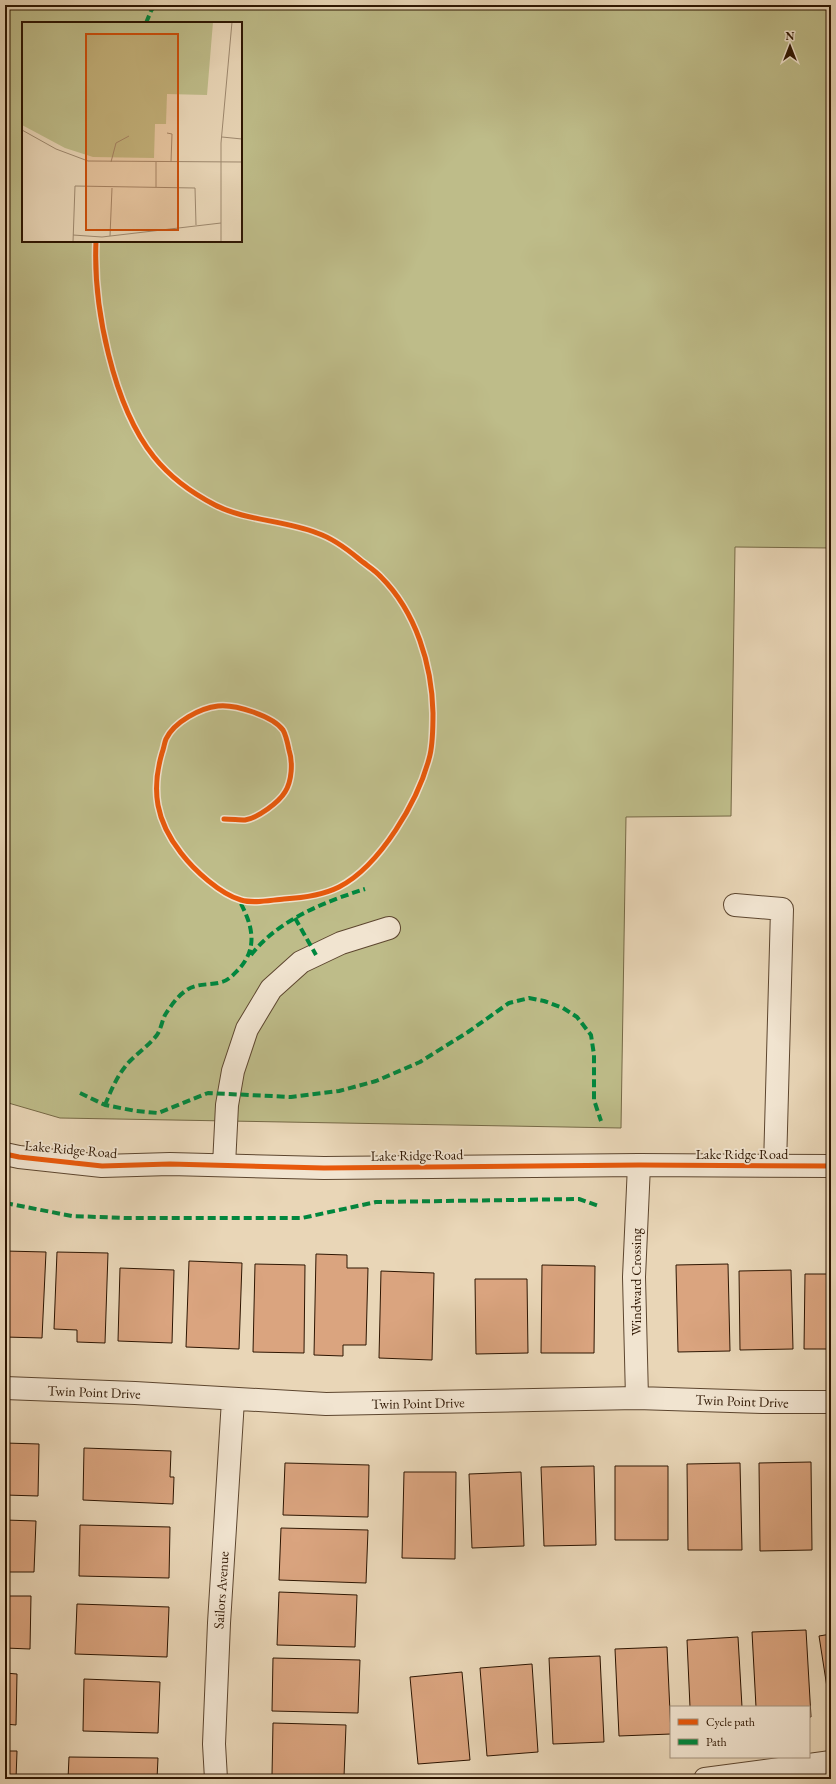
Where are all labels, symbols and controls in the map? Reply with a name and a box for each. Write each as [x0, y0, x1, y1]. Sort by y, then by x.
inset map [22, 22, 242, 242]
north arrow [770, 26, 810, 66]
text: N [786, 29, 795, 43]
street label: Lake Ridge Road [24, 1136, 119, 1162]
street label: Lake Ridge Road [370, 1145, 464, 1165]
street label: Lake Ridge Road [696, 1145, 789, 1163]
street label: Windward Crossing [627, 1227, 645, 1336]
street label: Twin Point Drive [47, 1381, 141, 1403]
street label: Twin Point Drive [695, 1390, 789, 1412]
street label: Twin Point Drive [371, 1393, 465, 1413]
street label: Sailors Avenue [209, 1550, 233, 1630]
legend [670, 1706, 810, 1758]
text: Cycle path [706, 1714, 755, 1730]
text: Path [706, 1734, 727, 1750]

